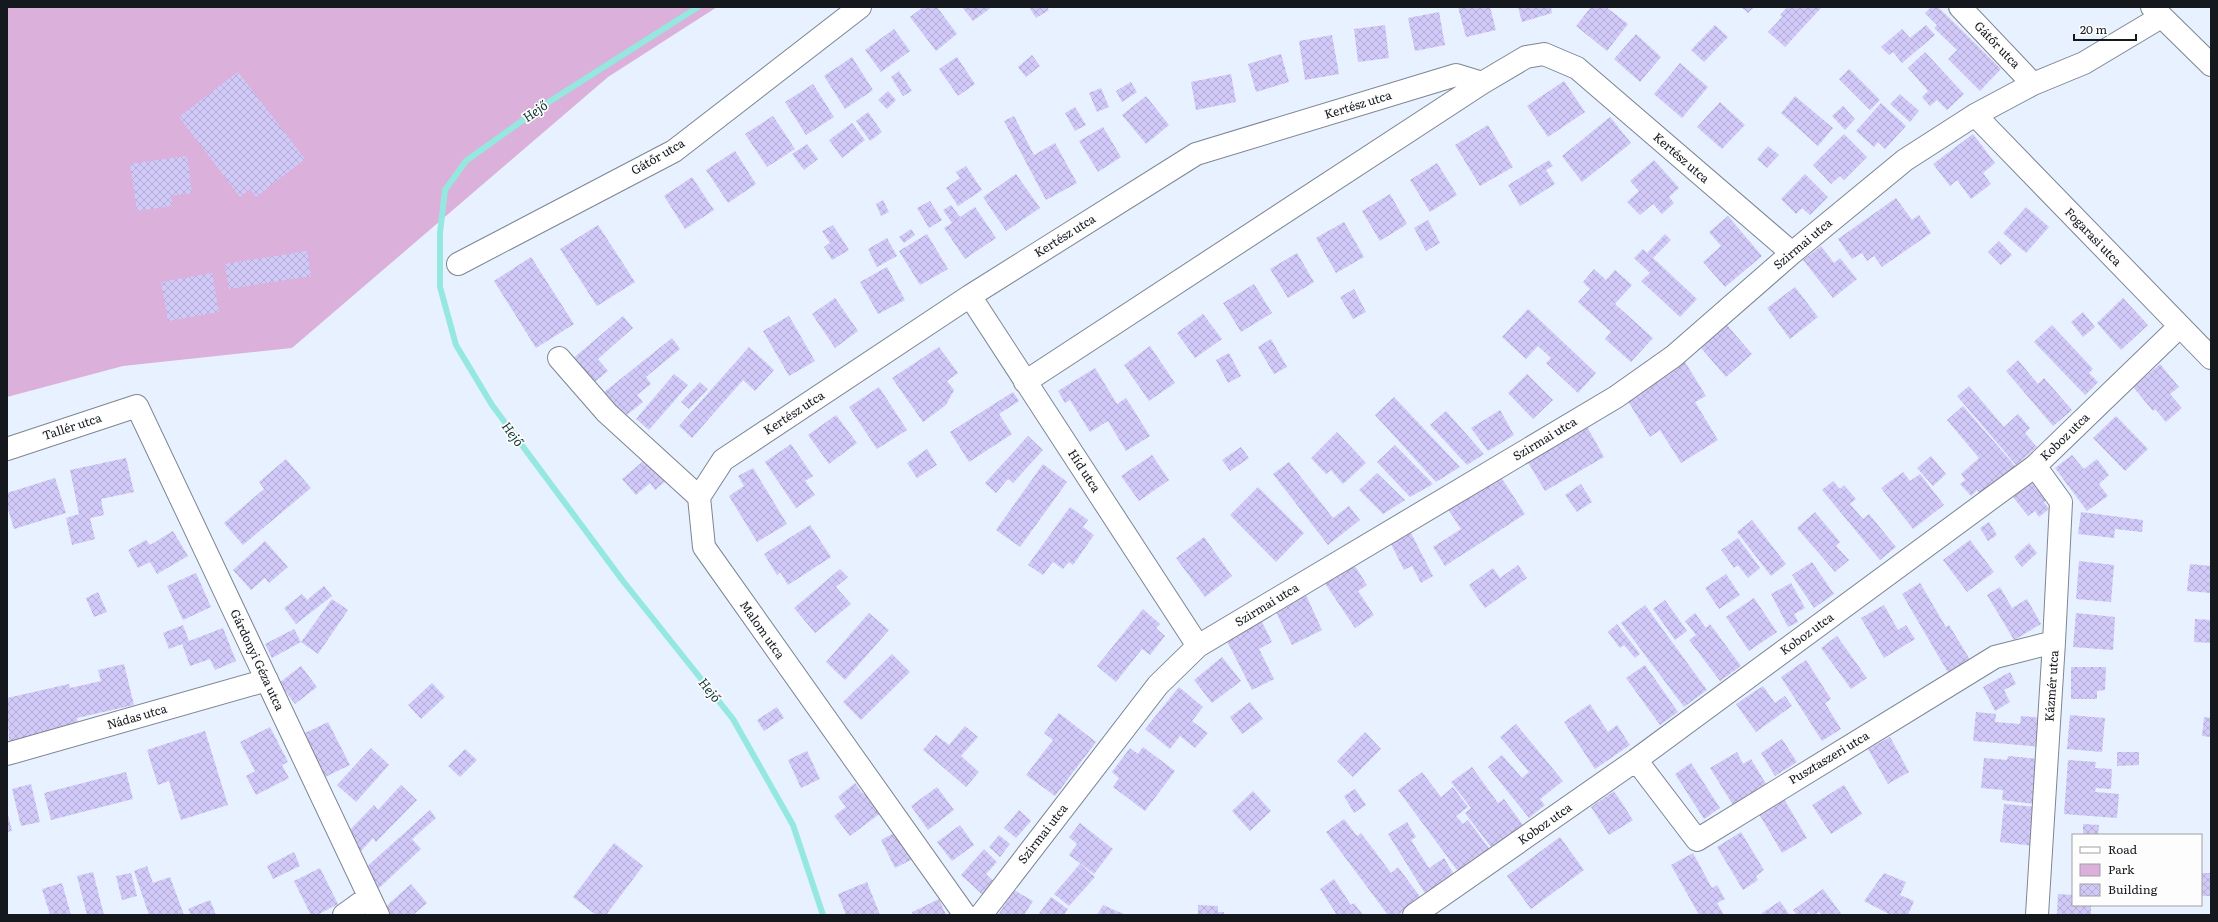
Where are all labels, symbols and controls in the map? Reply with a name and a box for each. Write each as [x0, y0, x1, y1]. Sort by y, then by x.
scale bar [2074, 16, 2136, 42]
street label: Gátőr utca [1971, 17, 2025, 72]
text: 20 m [2080, 20, 2107, 38]
street label: Kertész utca [1322, 85, 1394, 123]
water label: Hejő [518, 95, 551, 126]
street label: Kertész utca [1650, 128, 1714, 187]
street label: Gátőr utca [627, 133, 688, 179]
street label: Fogarasi utca [2061, 203, 2127, 270]
street label: Kertész utca [1030, 209, 1099, 261]
street label: Szirmai utca [1769, 213, 1836, 273]
street label: Kertész utca [759, 385, 828, 439]
street label: Tallér utca [40, 408, 104, 444]
street label: Koboz utca [2036, 408, 2093, 464]
street label: Szirmai utca [1509, 412, 1580, 464]
water label: Hejő [498, 417, 529, 450]
street label: Híd utca [1064, 445, 1106, 496]
street label: Szirmai utca [1231, 578, 1302, 630]
street label: Malom utca [736, 597, 790, 663]
street label: Gárdonyi Géza utca [226, 606, 290, 714]
street label: Koboz utca [1776, 607, 1837, 659]
street label: Kázmér utca [2040, 649, 2063, 722]
water label: Hejő [695, 673, 726, 706]
street label: Nádas utca [105, 699, 169, 733]
street label: Pusztaszeri utca [1785, 726, 1873, 788]
street label: Koboz utca [1514, 798, 1576, 848]
street label: Szirmai utca [1013, 799, 1072, 867]
legend [2072, 834, 2202, 906]
text: Road [2108, 840, 2138, 858]
text: Park [2108, 860, 2135, 878]
text: Building [2108, 880, 2158, 898]

